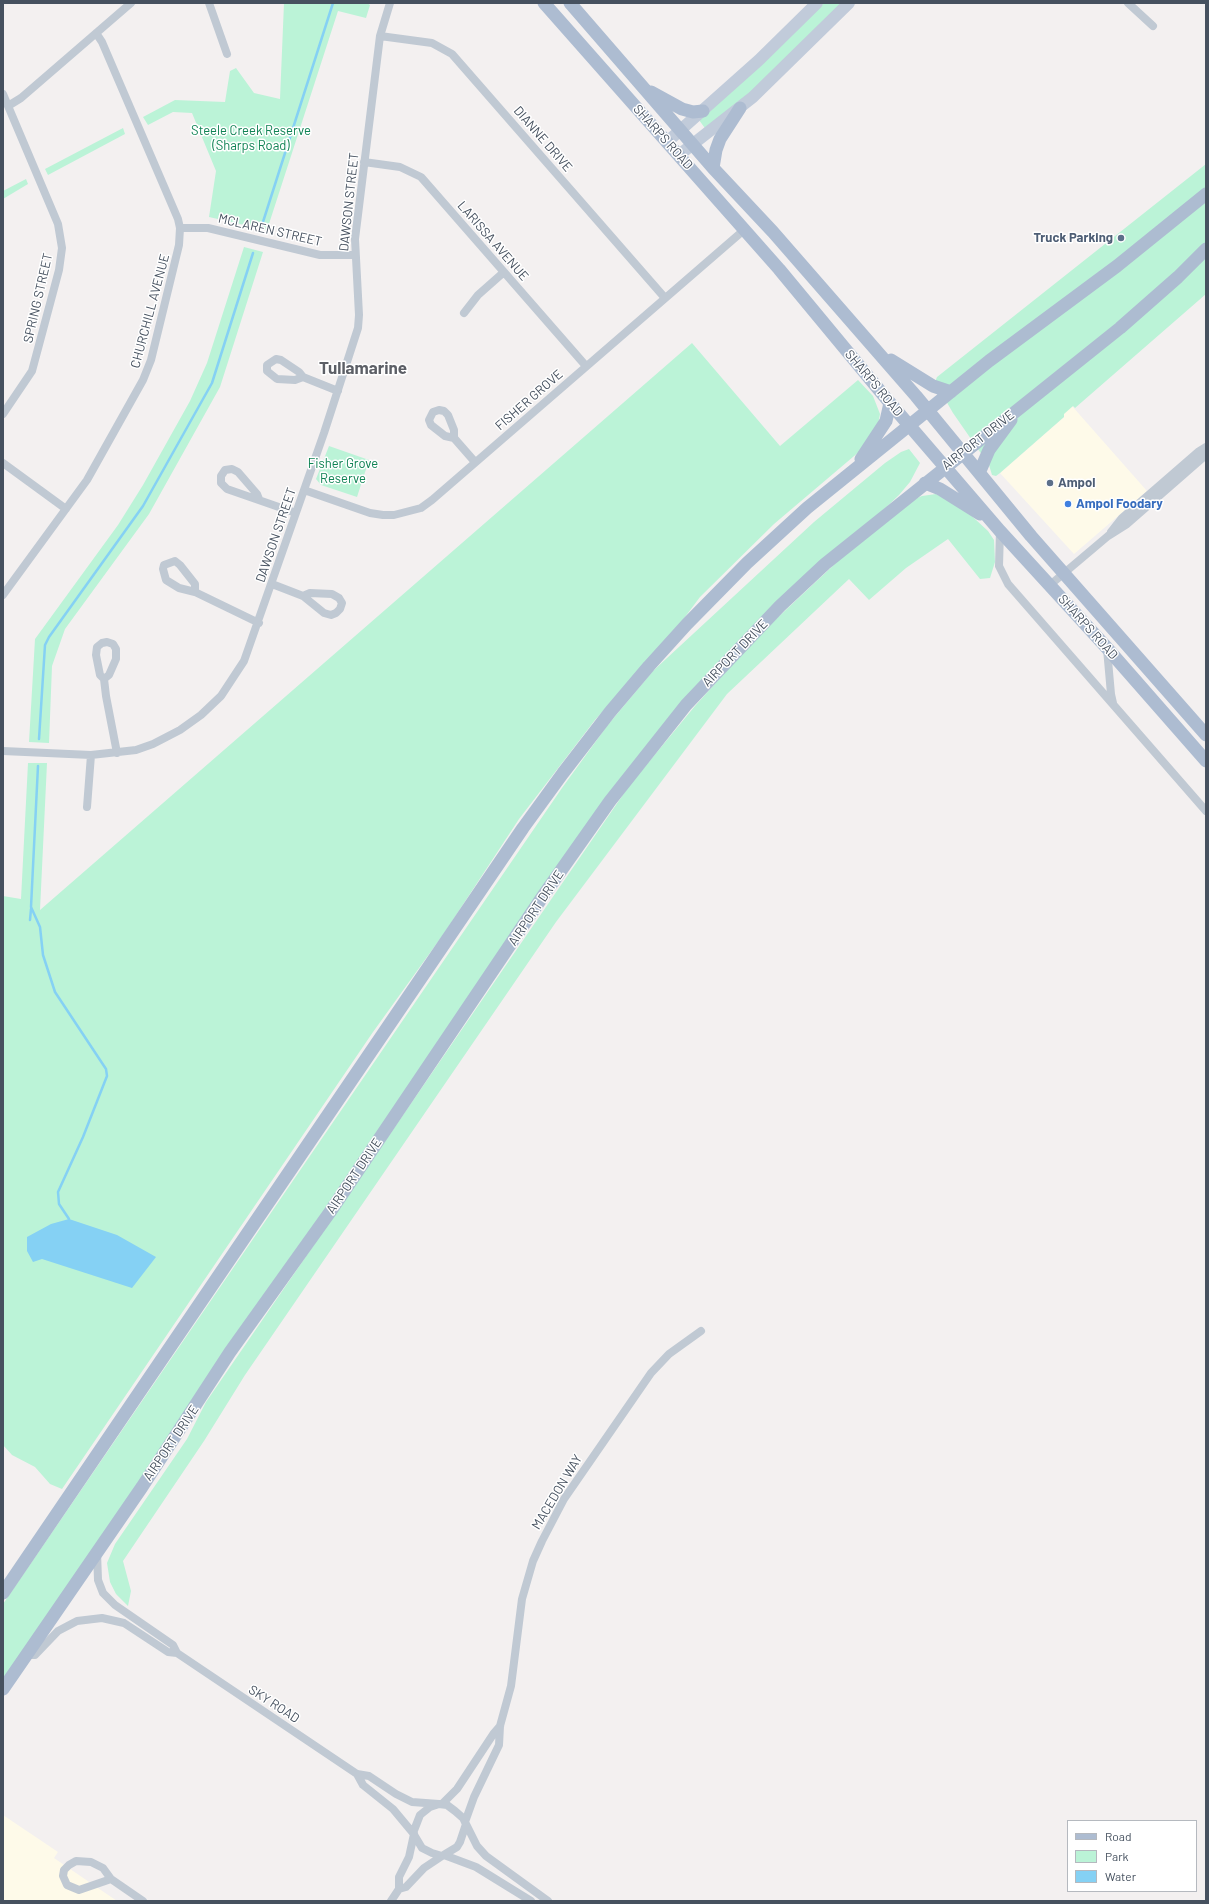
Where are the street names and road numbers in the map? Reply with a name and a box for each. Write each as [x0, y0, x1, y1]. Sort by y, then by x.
street label: SHARPS ROAD [630, 101, 696, 173]
street label: DIANNE DRIVE [510, 103, 576, 175]
street label: DAWSON STREET [336, 152, 362, 252]
street label: LARISSA AVENUE [454, 198, 532, 284]
street label: MCLAREN STREET [217, 210, 323, 250]
street label: SPRING STREET [20, 252, 56, 344]
street label: CHURCHILL AVENUE [127, 252, 173, 370]
street label: SHARPS ROAD [842, 347, 906, 419]
street label: FISHER GROVE [492, 366, 566, 434]
street label: AIRPORT DRIVE [939, 407, 1017, 473]
street label: DAWSON STREET [252, 486, 300, 584]
street label: SHARPS ROAD [1055, 591, 1121, 663]
street label: AIRPORT DRIVE [699, 616, 771, 690]
street label: AIRPORT DRIVE [505, 867, 567, 949]
street label: AIRPORT DRIVE [323, 1135, 385, 1217]
street label: AIRPORT DRIVE [140, 1402, 202, 1484]
street label: MACEDON WAY [528, 1452, 586, 1532]
street label: SKY ROAD [246, 1682, 302, 1726]

